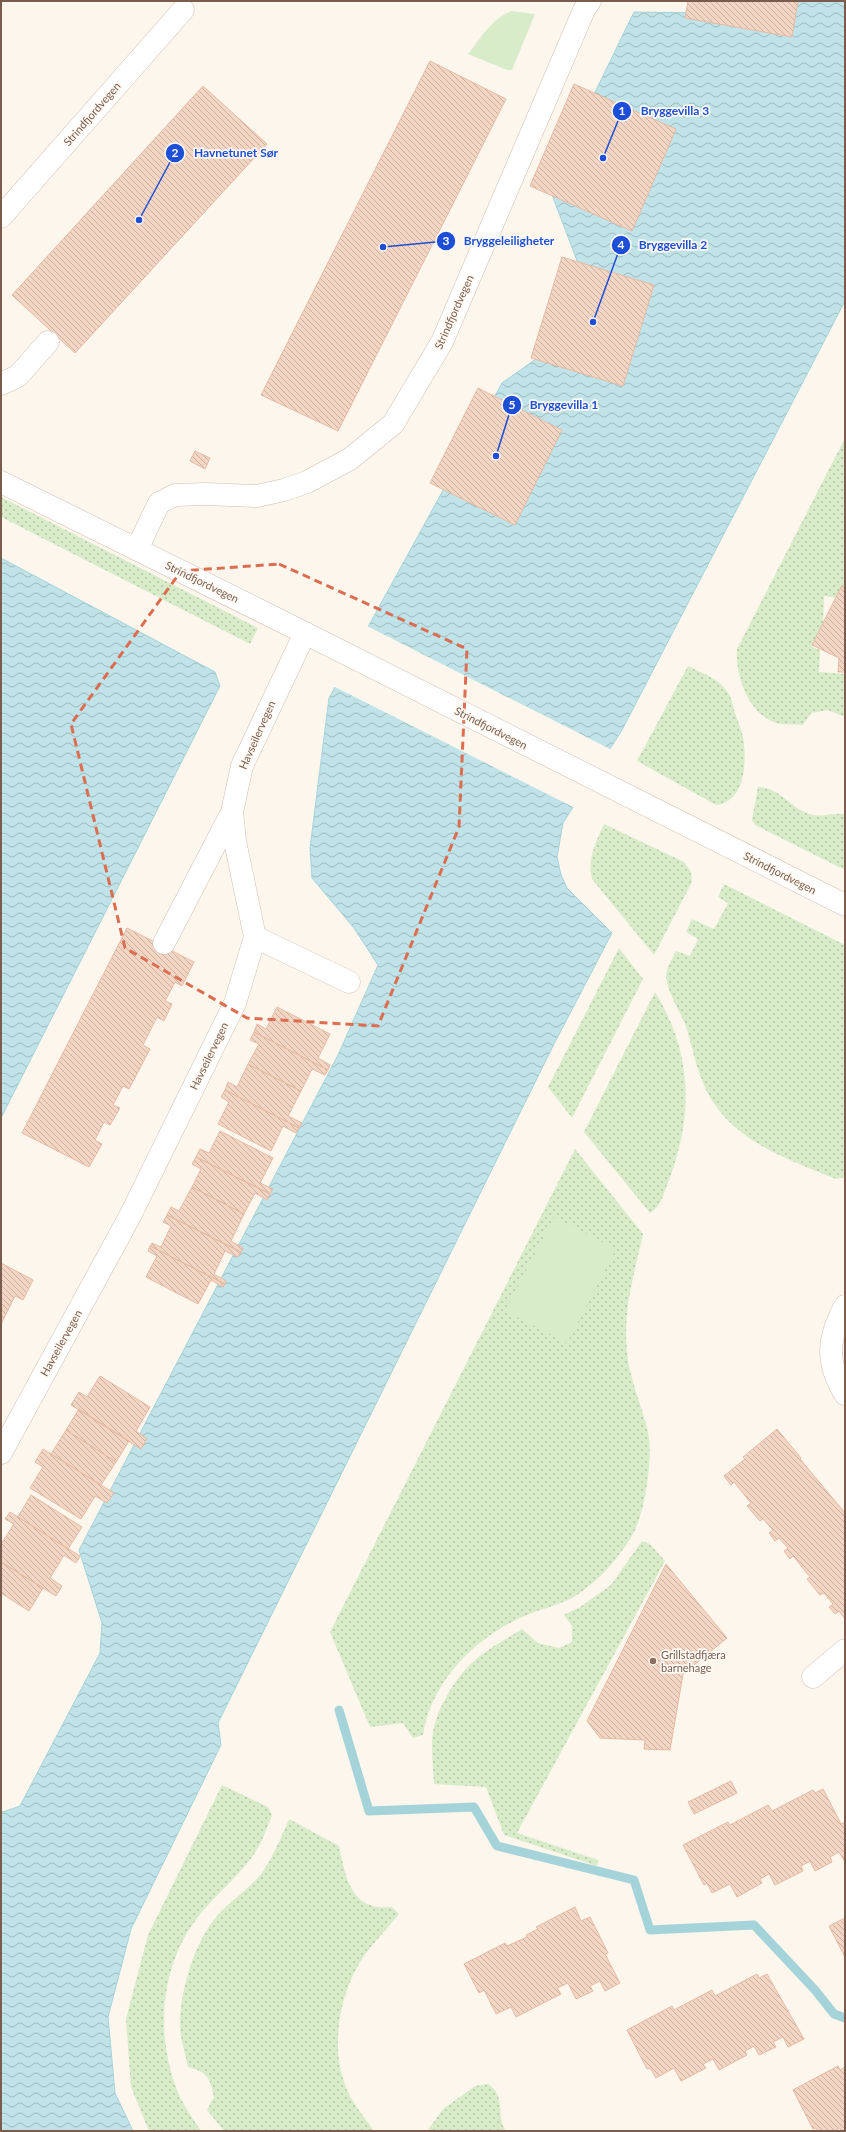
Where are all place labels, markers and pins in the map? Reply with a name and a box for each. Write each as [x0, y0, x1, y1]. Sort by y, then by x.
callout: Bryggevilla 3 [612, 99, 717, 123]
callout: Havnetunet Sør [165, 141, 286, 165]
callout: Bryggeleiligheter [436, 229, 562, 253]
callout: Bryggevilla 2 [611, 233, 715, 257]
callout: Bryggevilla 1 [502, 393, 607, 417]
place label: Grillstadfjæra barnehage [661, 1648, 726, 1674]
marker: Grillstadfjæra barnehage [648, 1656, 658, 1666]

